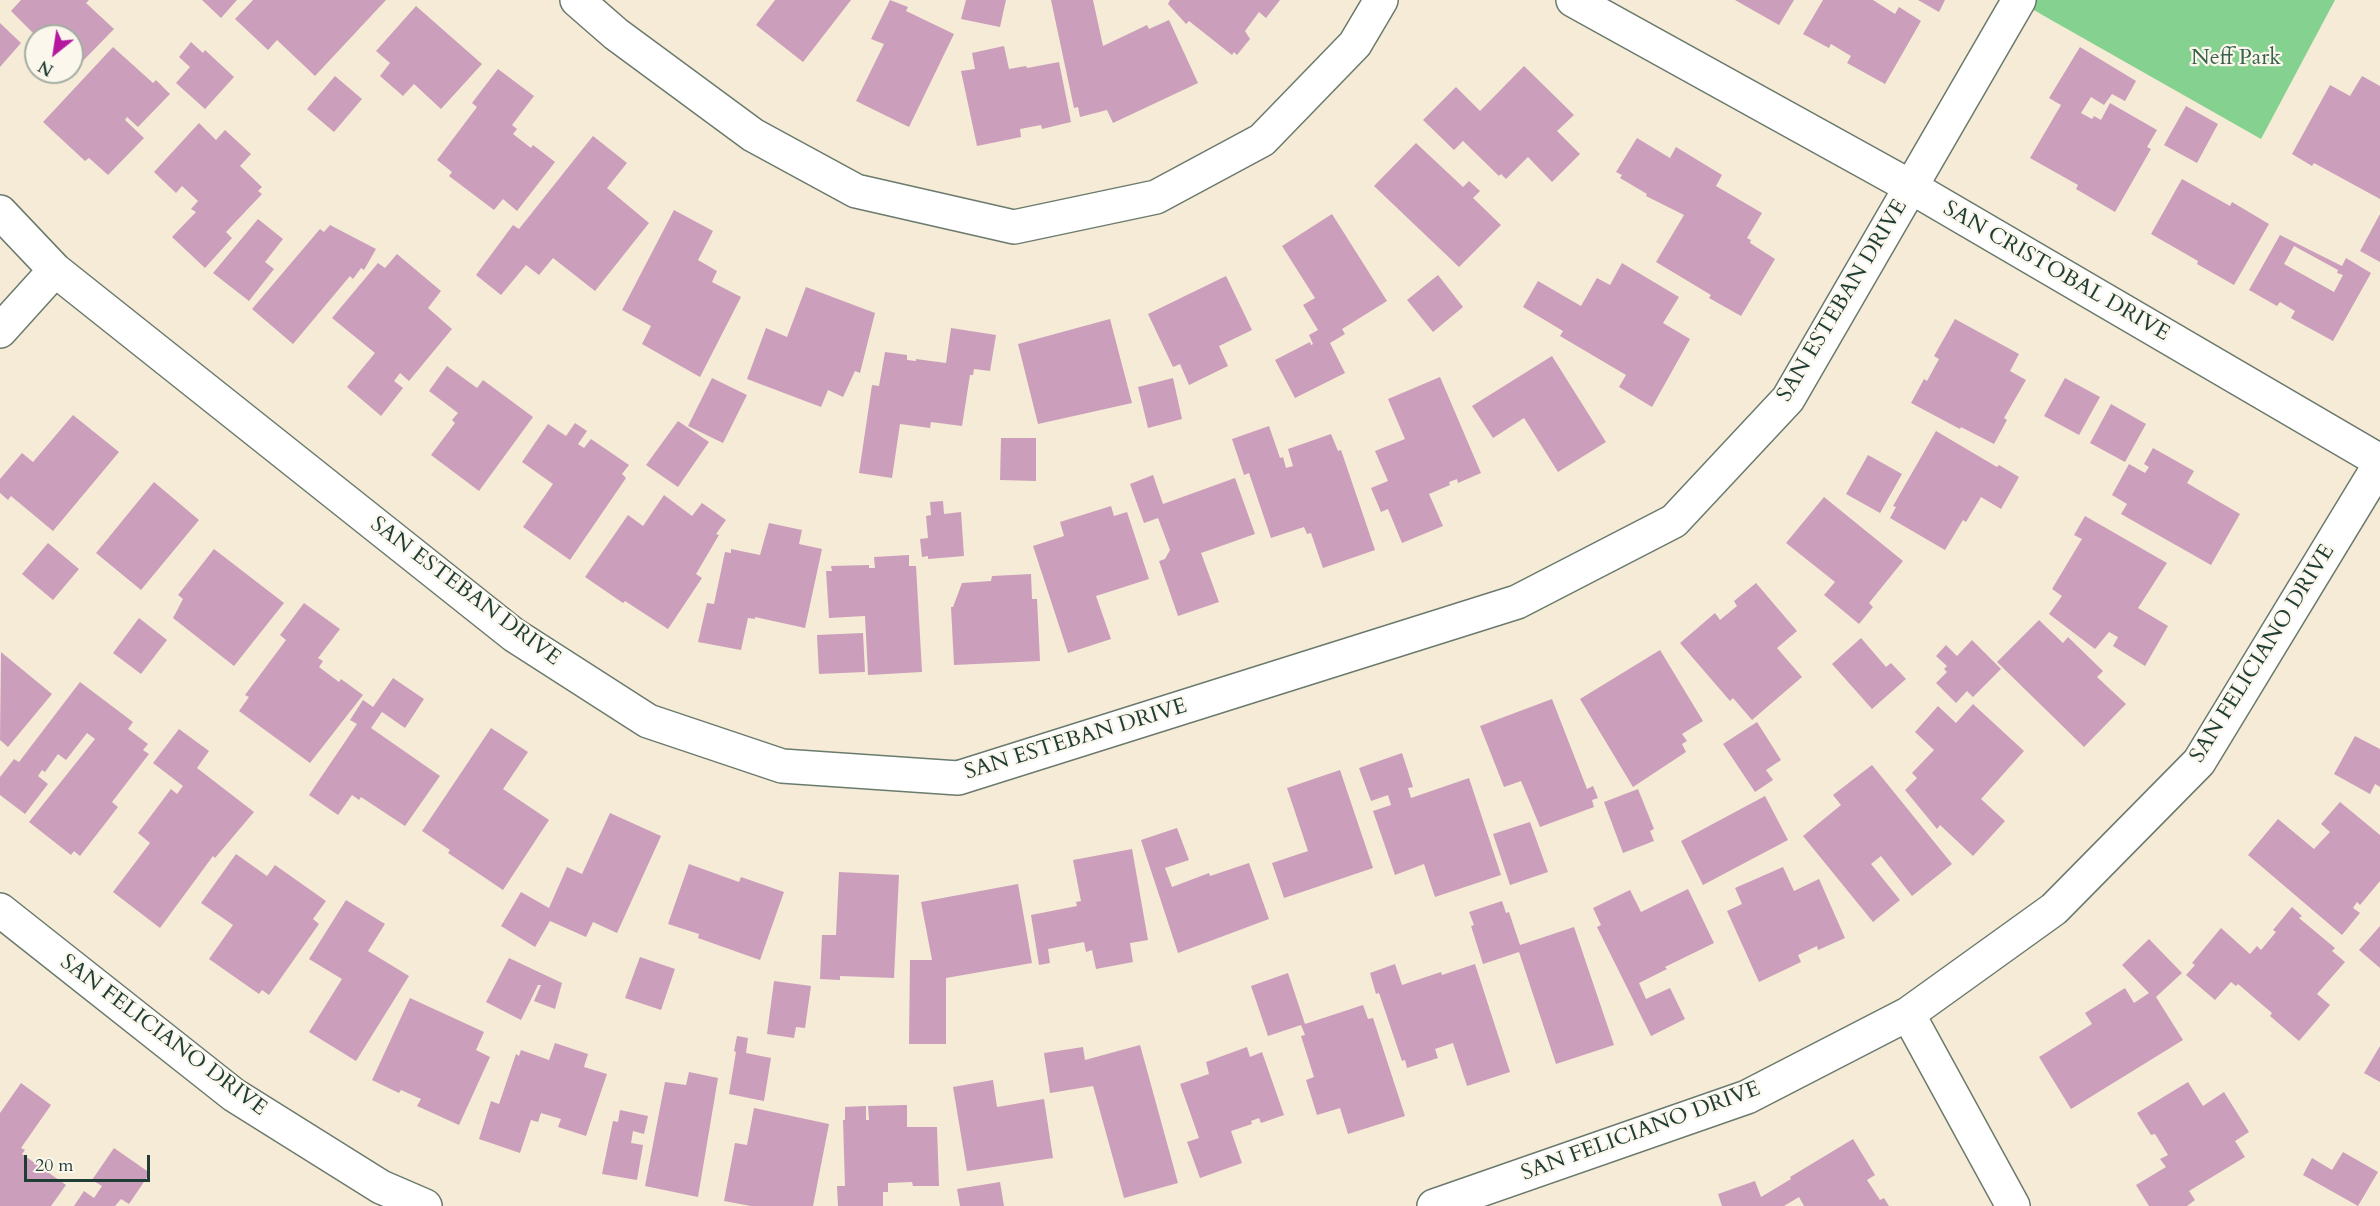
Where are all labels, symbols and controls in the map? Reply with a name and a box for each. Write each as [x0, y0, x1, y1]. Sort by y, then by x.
north arrow [24, 24, 84, 84]
park label: Neff Park [2191, 46, 2281, 72]
text: N [34, 55, 58, 81]
street label: SAN ESTEBAN DRIVE [1772, 195, 1914, 407]
street label: SAN CRISTOBAL DRIVE [1938, 196, 2174, 348]
street label: SAN ESTEBAN DRIVE [365, 512, 565, 672]
street label: SAN FELICIANO DRIVE [2185, 540, 2341, 768]
street label: SAN ESTEBAN DRIVE [962, 694, 1190, 786]
street label: SAN FELICIANO DRIVE [54, 950, 272, 1122]
street label: SAN FELICIANO DRIVE [1518, 1076, 1764, 1188]
scale bar [27, 1143, 153, 1181]
text: 20 m [35, 1153, 74, 1178]

